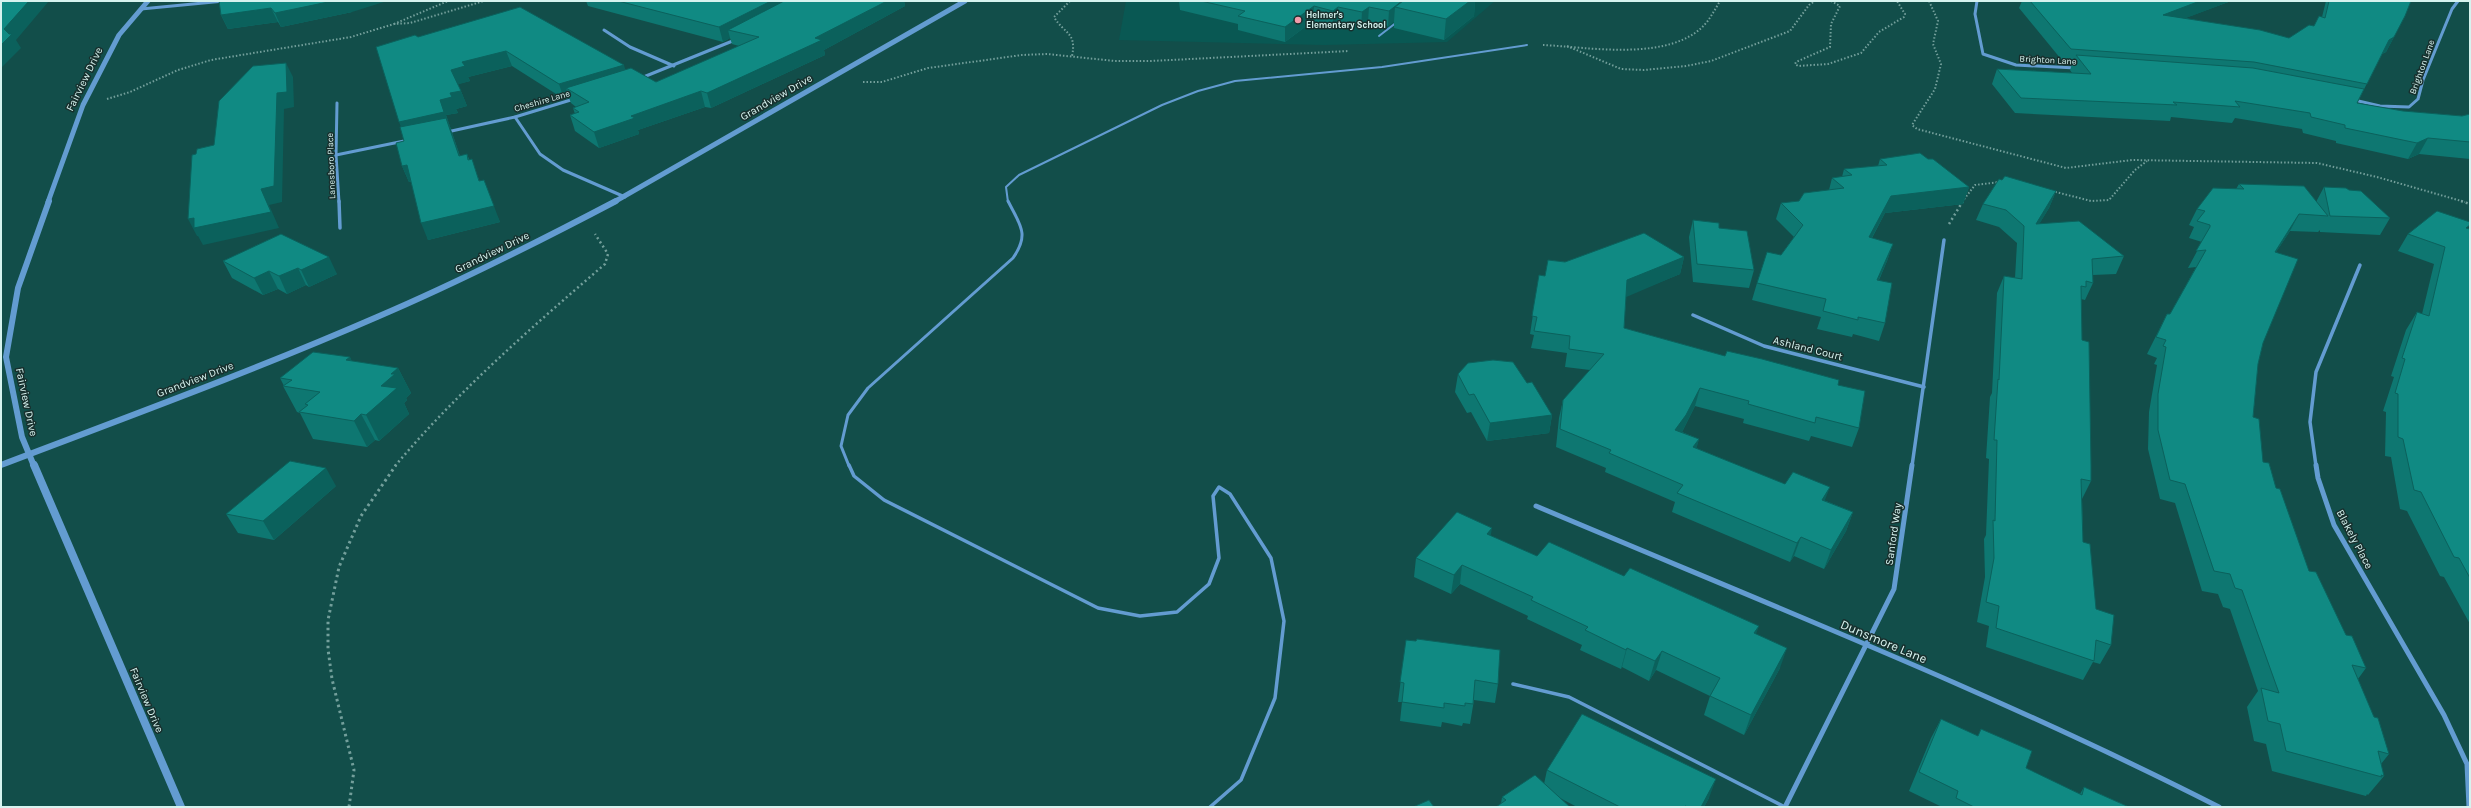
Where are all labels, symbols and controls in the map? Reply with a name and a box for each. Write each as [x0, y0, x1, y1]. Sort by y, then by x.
place label: Helmer's Elementary School [1306, 10, 1386, 30]
marker: Helmer's Elementary School [1293, 15, 1303, 25]
street label: Brighton Lane [2408, 38, 2437, 96]
street label: Fairview Drive [63, 45, 106, 113]
street label: Brighton Lane [2019, 54, 2077, 67]
street label: Grandview Drive [738, 71, 815, 123]
street label: Cheshire Lane [513, 88, 571, 114]
street label: Lanesboro Place [325, 132, 337, 199]
street label: Grandview Drive [453, 229, 532, 276]
street label: Ashland Court [1772, 334, 1844, 363]
street label: Grandview Drive [155, 359, 236, 400]
street label: Fairview Drive [13, 367, 40, 438]
street label: Sanford Way [1883, 502, 1904, 566]
street label: Blakely Place [2334, 507, 2376, 571]
street label: Dunsmore Lane [1838, 616, 1930, 667]
street label: Fairview Drive [127, 666, 166, 735]

